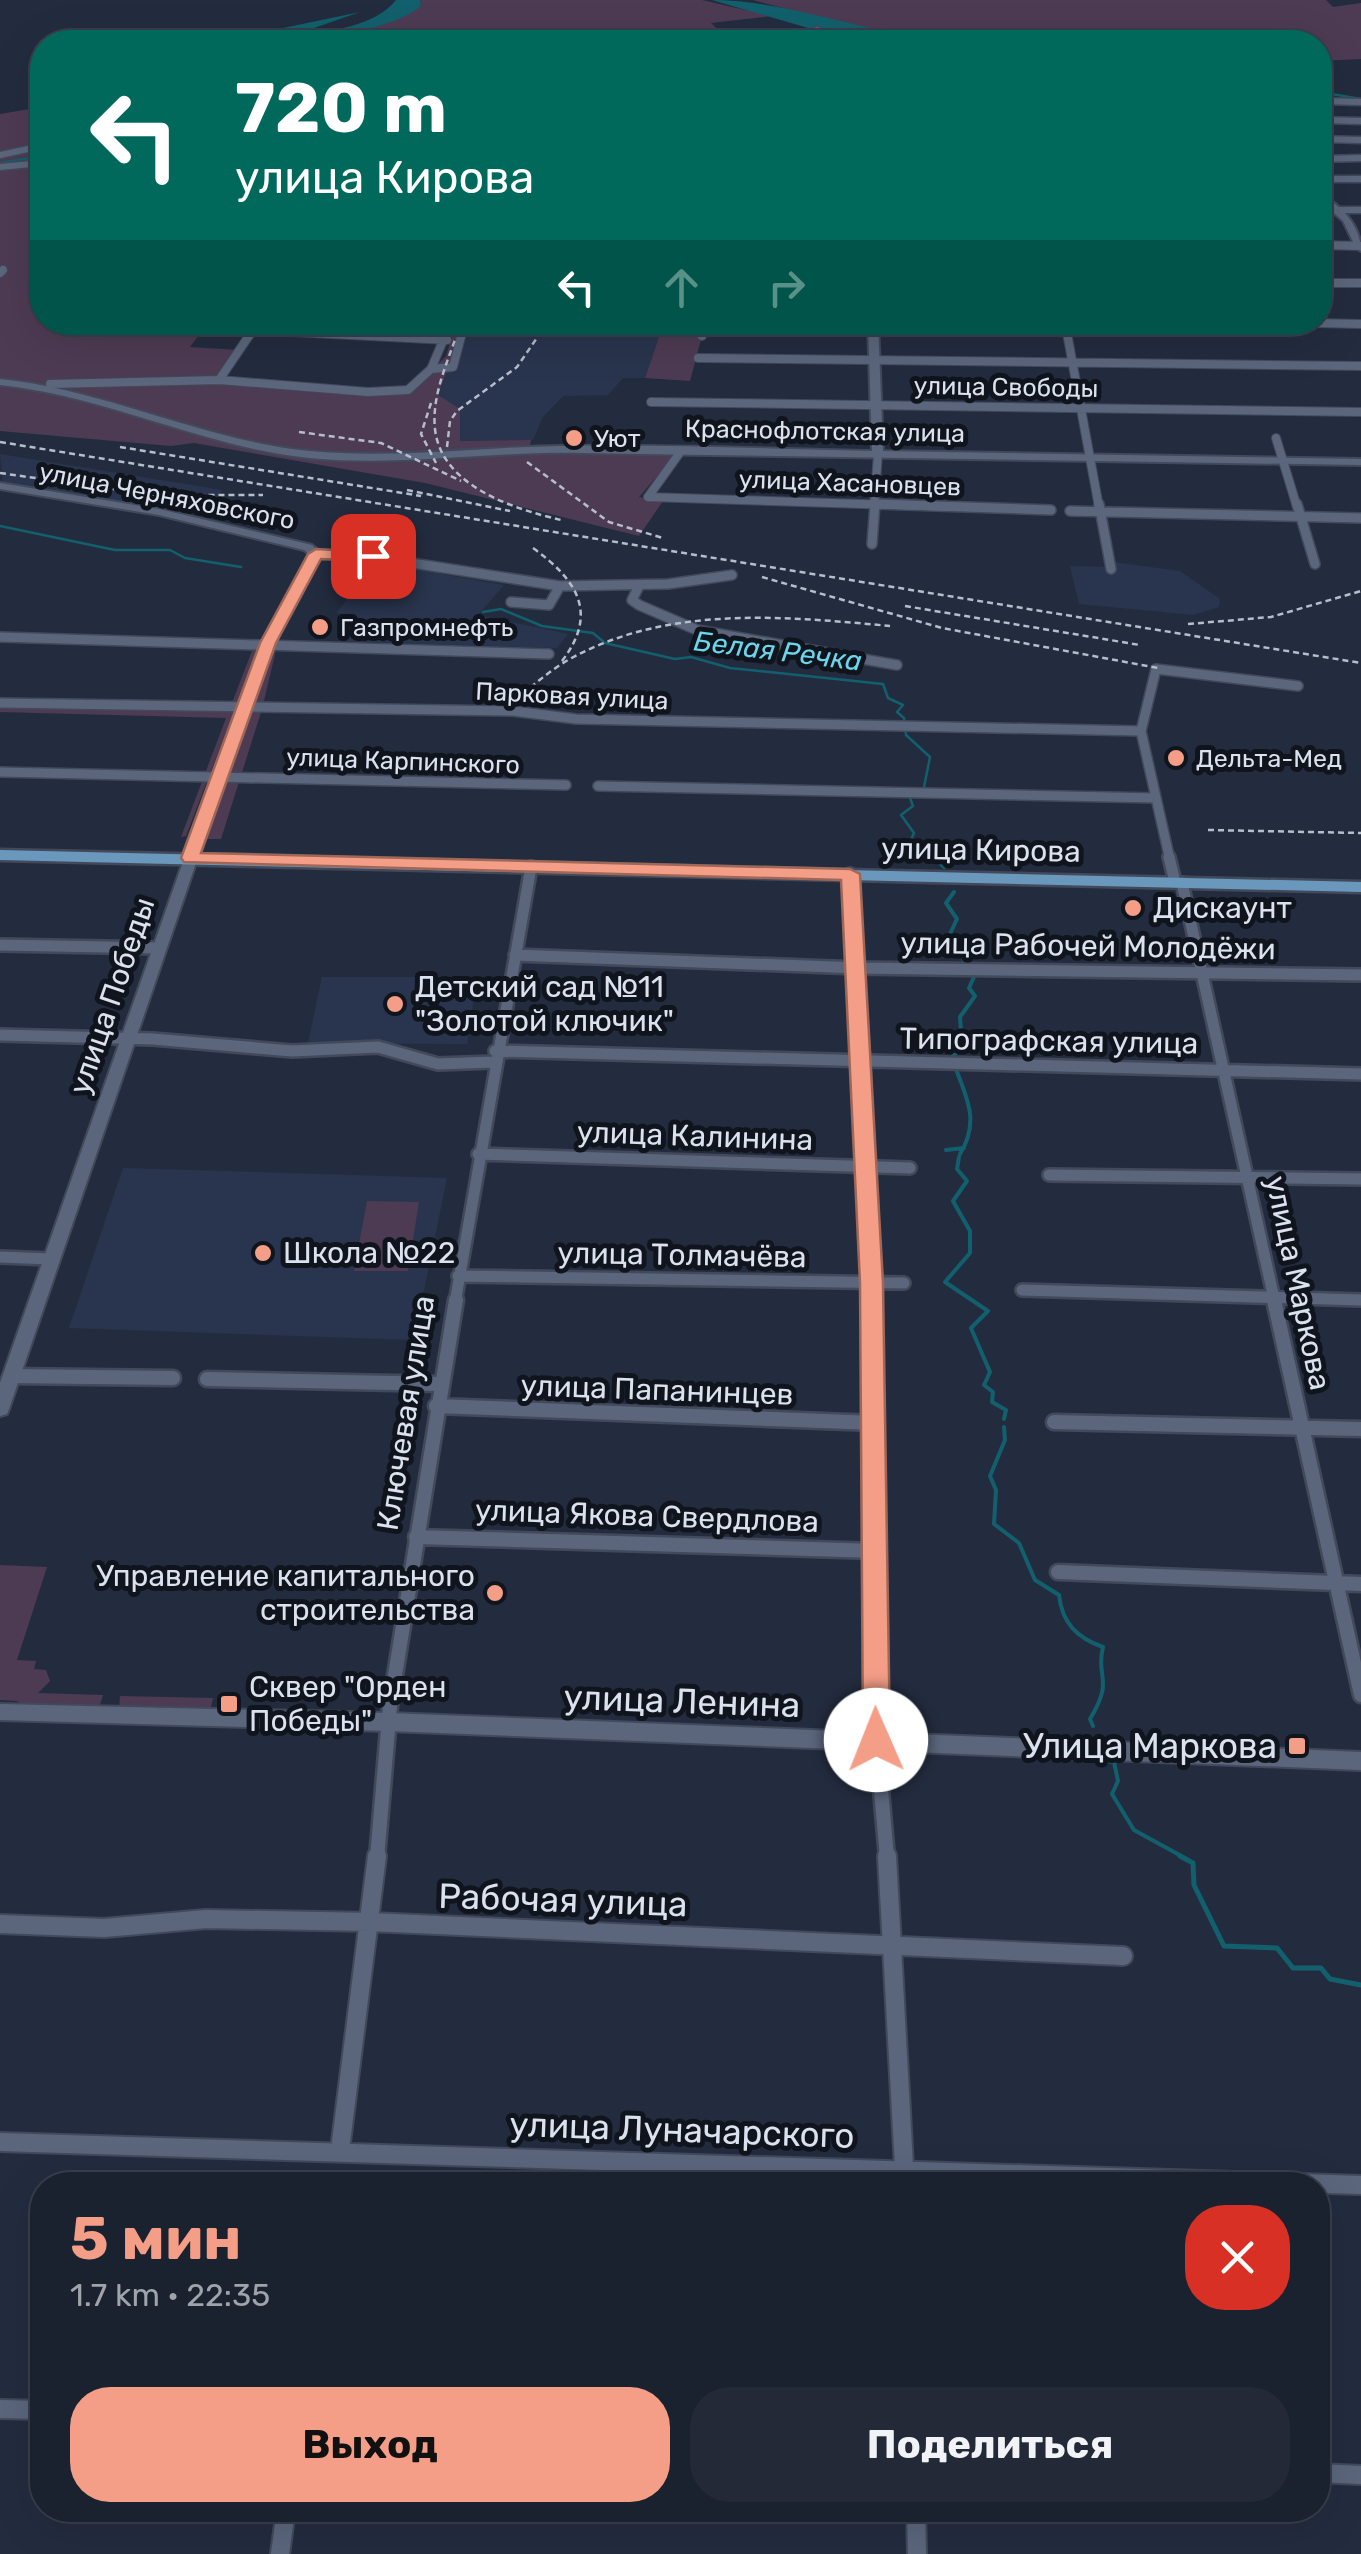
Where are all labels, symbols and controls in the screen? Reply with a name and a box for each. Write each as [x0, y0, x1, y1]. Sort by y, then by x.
text: 720 m [235, 67, 447, 150]
icon: left [70, 70, 200, 200]
text: улица Кирова [235, 151, 534, 204]
icon: left [549, 260, 604, 315]
icon: ahead [654, 260, 709, 315]
icon: right [759, 260, 814, 315]
street label: улица Свободы [913, 371, 1099, 403]
street label: Краснофлотская улица [685, 414, 965, 448]
place label: Уют [594, 424, 641, 453]
marker: Уют [563, 427, 585, 449]
street label: улица Черняховского [37, 457, 297, 535]
street label: улица Хасановцев [738, 465, 962, 501]
pin [331, 514, 416, 599]
icon: arrive [346, 529, 401, 584]
place label: Газпромнефть [340, 613, 513, 642]
marker: Газпромнефть [309, 616, 331, 638]
water label: Белая Речка [692, 624, 864, 678]
street label: Парковая улица [475, 676, 669, 716]
street label: улица Карпинского [286, 742, 520, 780]
place label: Дельта-Мед [1196, 744, 1342, 773]
marker: Дельта-Мед [1165, 747, 1187, 769]
street label: улица Кирова [881, 830, 1081, 870]
place label: Дискаунт [1153, 890, 1292, 926]
street label: улица Победы [61, 893, 163, 1099]
marker: Дискаунт [1122, 897, 1144, 919]
street label: улица Рабочей Молодёжи [900, 925, 1276, 967]
place label: Детский сад №11 "Золотой ключик" [415, 969, 674, 1039]
marker: Детский сад №11 "Золотой ключик" [384, 993, 406, 1015]
street label: Типографская улица [899, 1020, 1199, 1062]
street label: улица Калинина [576, 1114, 814, 1158]
street label: улица Маркова [1258, 1173, 1338, 1393]
place label: Школа №22 [283, 1235, 455, 1271]
street label: улица Толмачёва [557, 1235, 807, 1275]
marker: Школа №22 [252, 1242, 274, 1264]
street label: Ключевая улица [370, 1293, 442, 1533]
street label: улица Папанинцев [520, 1367, 794, 1413]
street label: улица Якова Свердлова [474, 1492, 820, 1540]
place label: Управление капитального строительства [96, 1558, 475, 1628]
marker: Управление капитального строительства [484, 1582, 506, 1604]
place label: Сквер "Орден Победы" [249, 1669, 446, 1739]
street label: улица Ленина [563, 1676, 801, 1726]
position arrow [824, 1688, 928, 1792]
marker: Сквер "Орден Победы" [218, 1693, 240, 1715]
place label: Улица Маркова [1023, 1725, 1277, 1767]
marker: Улица Маркова [1286, 1735, 1308, 1757]
street label: Рабочая улица [438, 1875, 688, 1925]
street label: улица Луначарского [509, 2103, 855, 2157]
text: 5 мин [70, 2203, 242, 2274]
button: close [1185, 2205, 1290, 2310]
text: 1.7 km · 22:35 [70, 2276, 270, 2314]
button: Выход [70, 2387, 670, 2502]
button: Поделиться [690, 2387, 1290, 2502]

